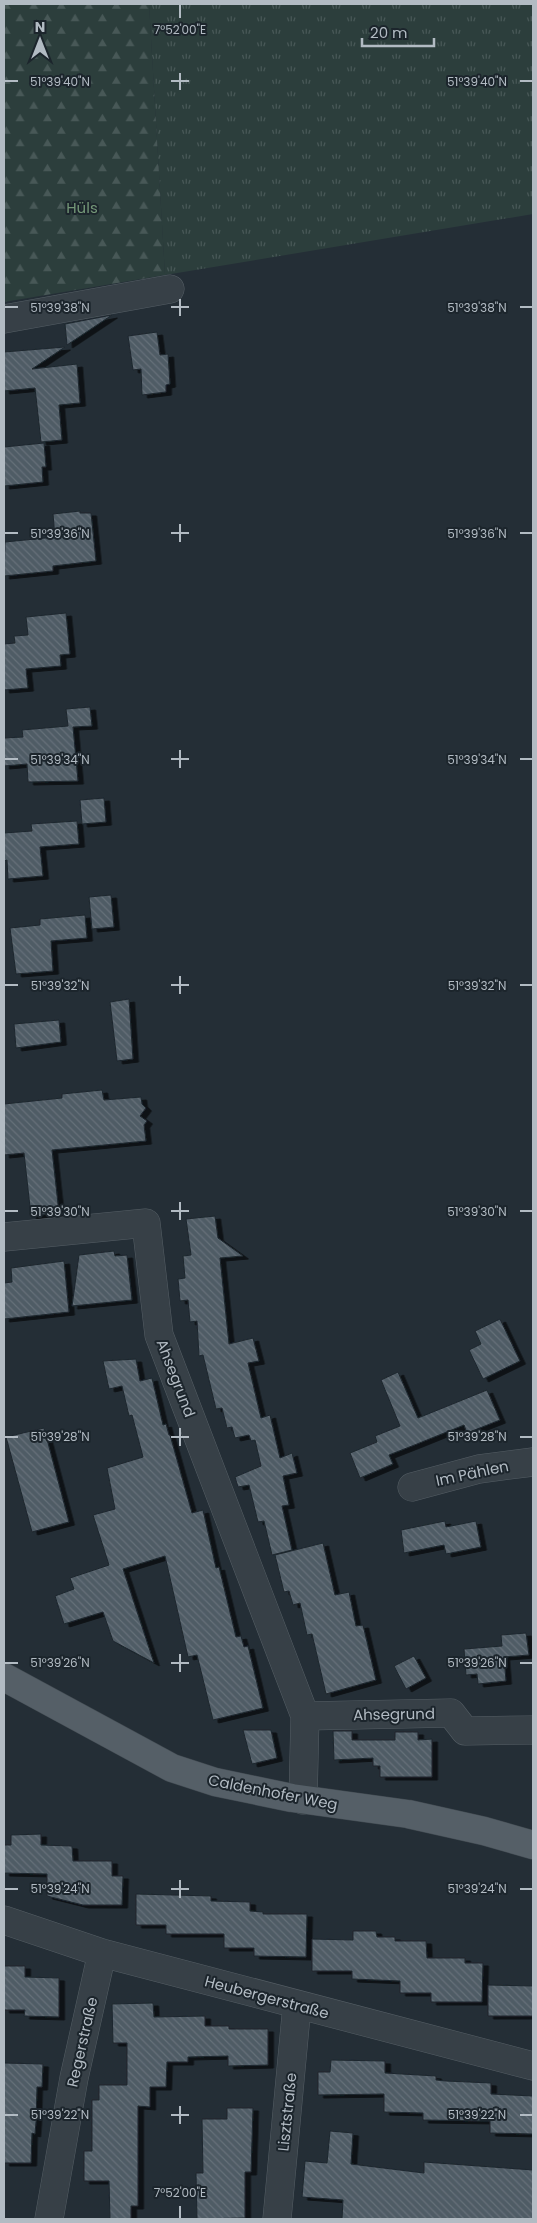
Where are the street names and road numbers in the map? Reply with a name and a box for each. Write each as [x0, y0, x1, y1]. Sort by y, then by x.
street label: Ahsegrund [152, 1336, 200, 1420]
street label: Im Pählen [434, 1455, 510, 1491]
street label: Ahsegrund [353, 1703, 435, 1725]
street label: Caldenhofer Weg [206, 1769, 340, 1815]
street label: Heubergerstraße [203, 1970, 331, 2024]
street label: Regerstraße [61, 1995, 103, 2089]
street label: Lisztstraße [272, 2072, 302, 2152]

